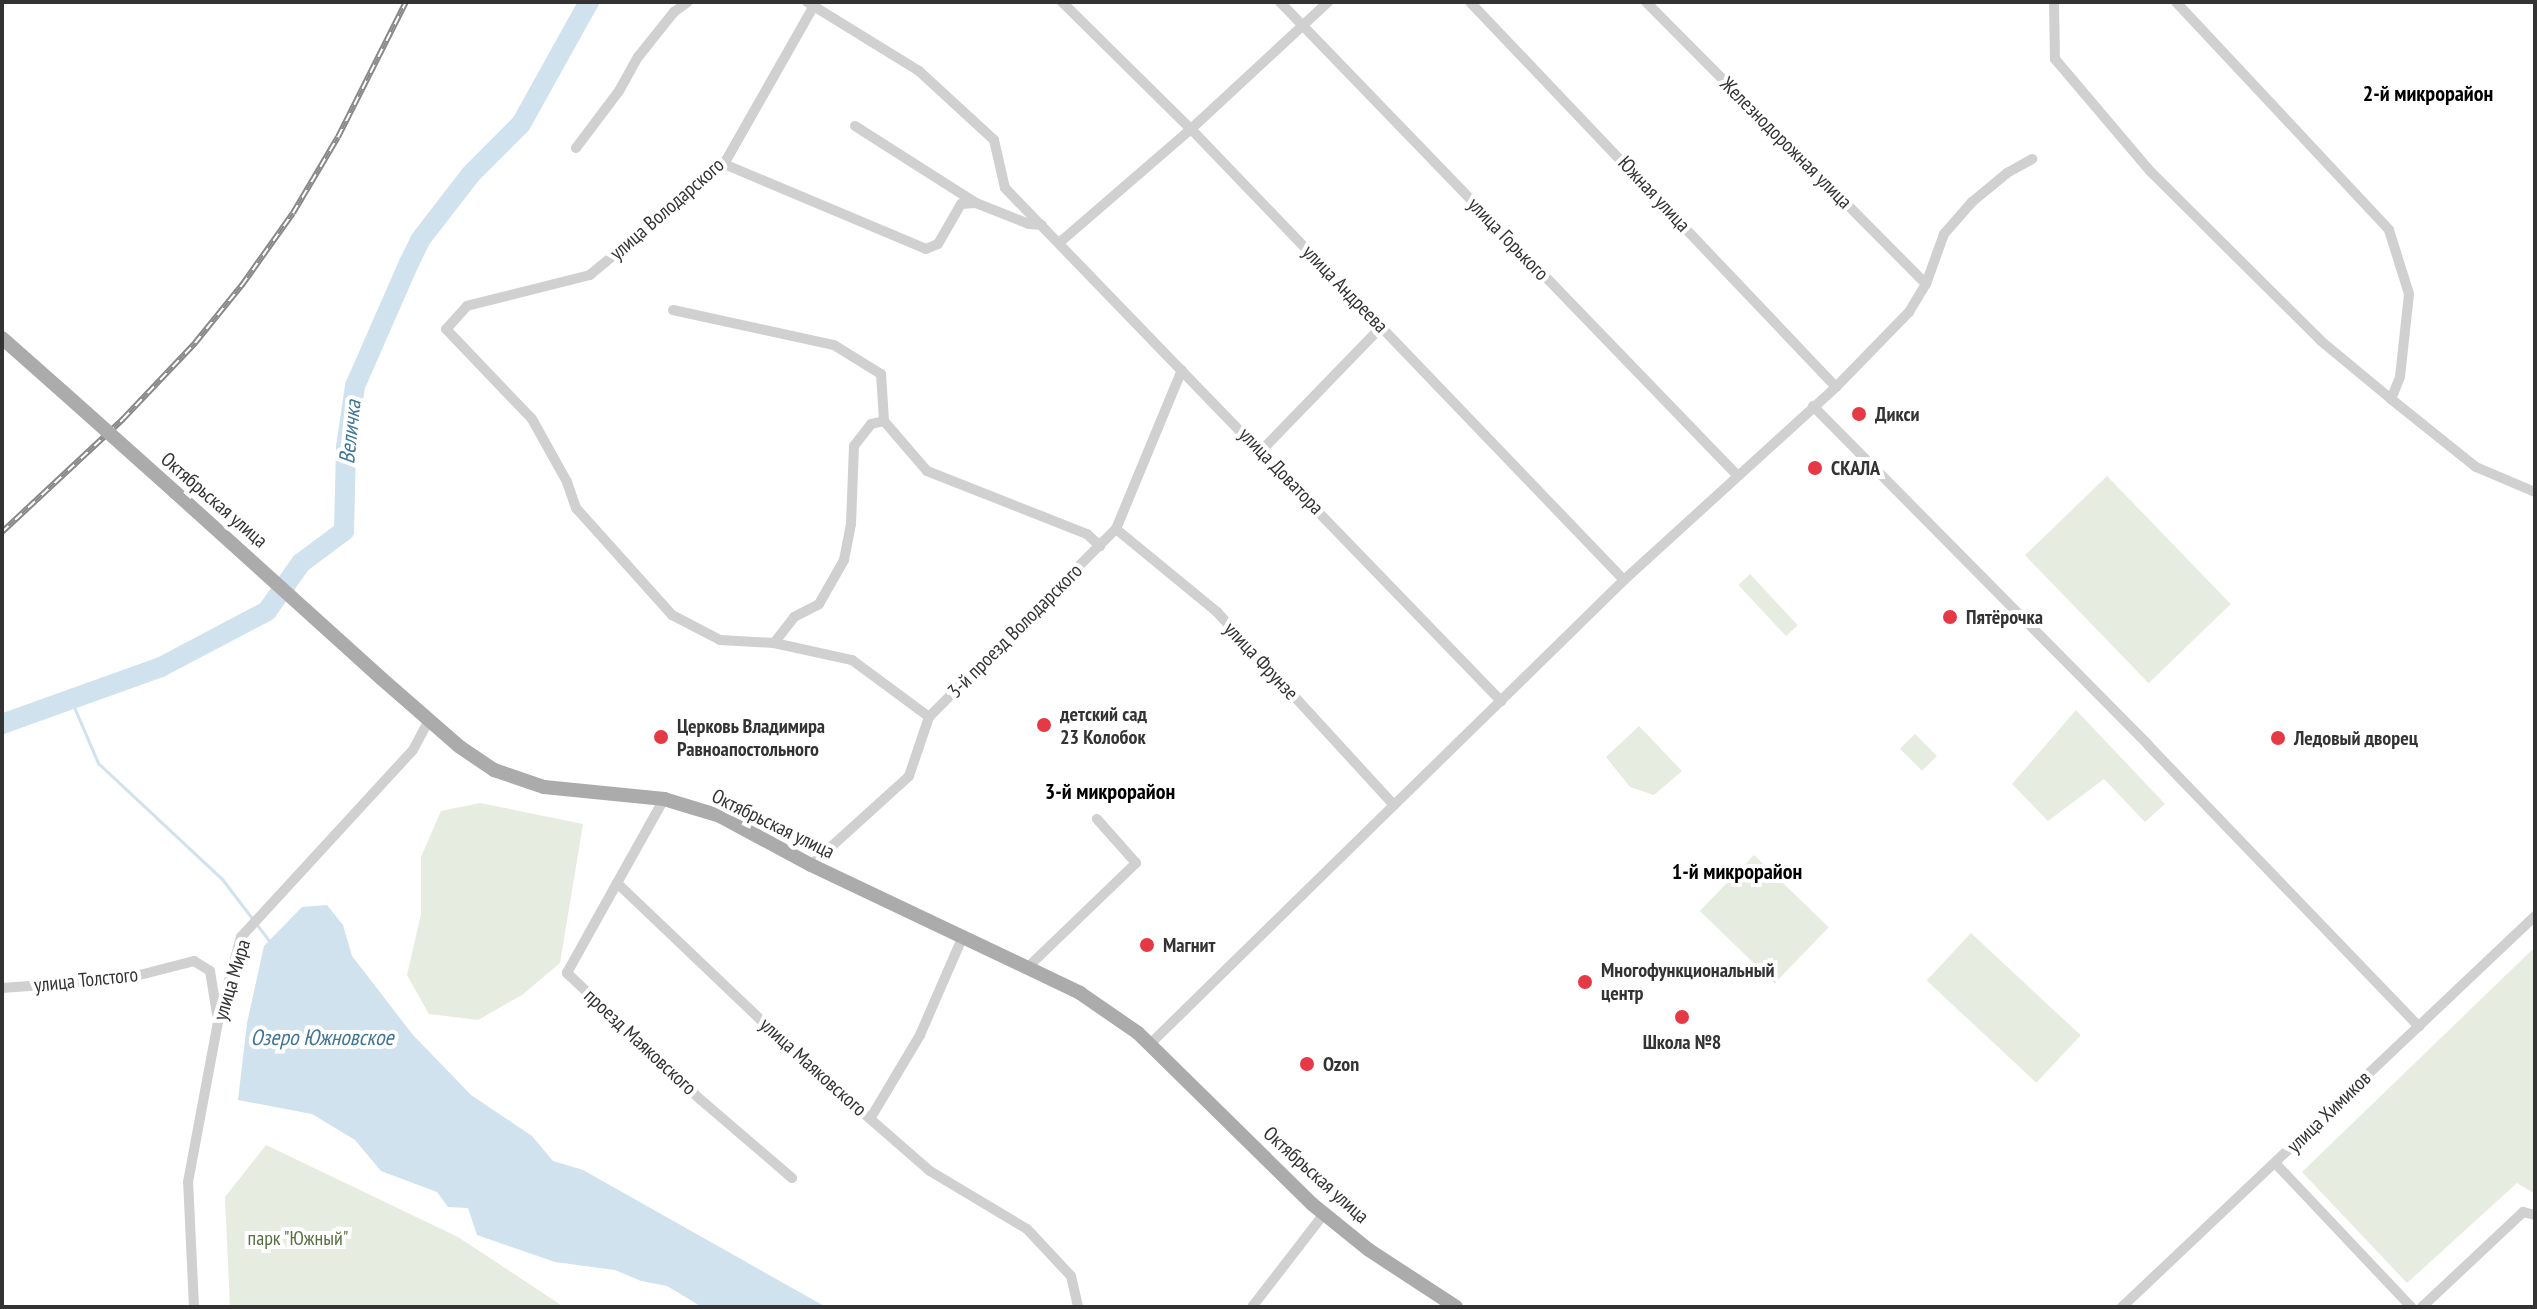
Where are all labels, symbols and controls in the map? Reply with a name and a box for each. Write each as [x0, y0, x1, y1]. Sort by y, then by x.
street label: Железнодорожная улица [1715, 72, 1857, 214]
district label: 2-й микрорайон [2363, 81, 2493, 107]
street label: Южная улица [1613, 151, 1695, 237]
street label: улица Володарского [605, 153, 729, 265]
street label: улица Горького [1463, 193, 1553, 285]
street label: улица Андреева [1297, 240, 1393, 338]
water label: Величка [334, 399, 366, 465]
place label: Дикси [1875, 402, 1919, 426]
marker: Дикси [1850, 405, 1868, 423]
street label: улица Доватора [1233, 422, 1329, 520]
street label: Октябрьская улица [156, 447, 272, 553]
place label: СКАЛА [1831, 456, 1880, 480]
marker: СКАЛА [1806, 459, 1824, 477]
street label: 3-й проезд Володарского [943, 559, 1087, 703]
place label: Пятёрочка [1966, 605, 2043, 629]
marker: Пятёрочка [1941, 608, 1959, 626]
street label: улица Фрунзе [1219, 617, 1303, 705]
place label: детский сад 23 Колобок [1060, 702, 1147, 749]
place label: Церковь Владимира Равноапостольного [677, 714, 826, 761]
marker: детский сад 23 Колобок [1035, 716, 1053, 734]
place label: Ледовый дворец [2294, 726, 2418, 750]
marker: Церковь Владимира Равноапостольного [652, 728, 670, 746]
marker: Ледовый дворец [2269, 729, 2287, 747]
district label: 3-й микрорайон [1045, 779, 1175, 805]
street label: Октябрьская улица [708, 784, 838, 864]
district label: 1-й микрорайон [1672, 859, 1802, 885]
place label: Магнит [1163, 933, 1215, 957]
marker: Магнит [1138, 936, 1156, 954]
street label: улица Мира [208, 937, 256, 1023]
place label: Многофункциональный центр [1601, 958, 1774, 1005]
street label: улица Толстого [33, 963, 139, 997]
marker: Многофункциональный центр [1576, 973, 1594, 991]
street label: проезд Маяковского [579, 984, 701, 1100]
marker: Школа №8 [1673, 1008, 1691, 1026]
street label: улица Маяковского [755, 1013, 871, 1121]
water label: Озеро Южновское [251, 1025, 393, 1051]
place label: Школа №8 [1643, 1030, 1721, 1054]
place label: Ozon [1323, 1052, 1359, 1076]
marker: Ozon [1298, 1055, 1316, 1073]
street label: улица Химиков [2282, 1066, 2376, 1158]
street label: Октябрьская улица [1258, 1121, 1374, 1229]
park label: парк "Южный" [247, 1226, 349, 1250]

